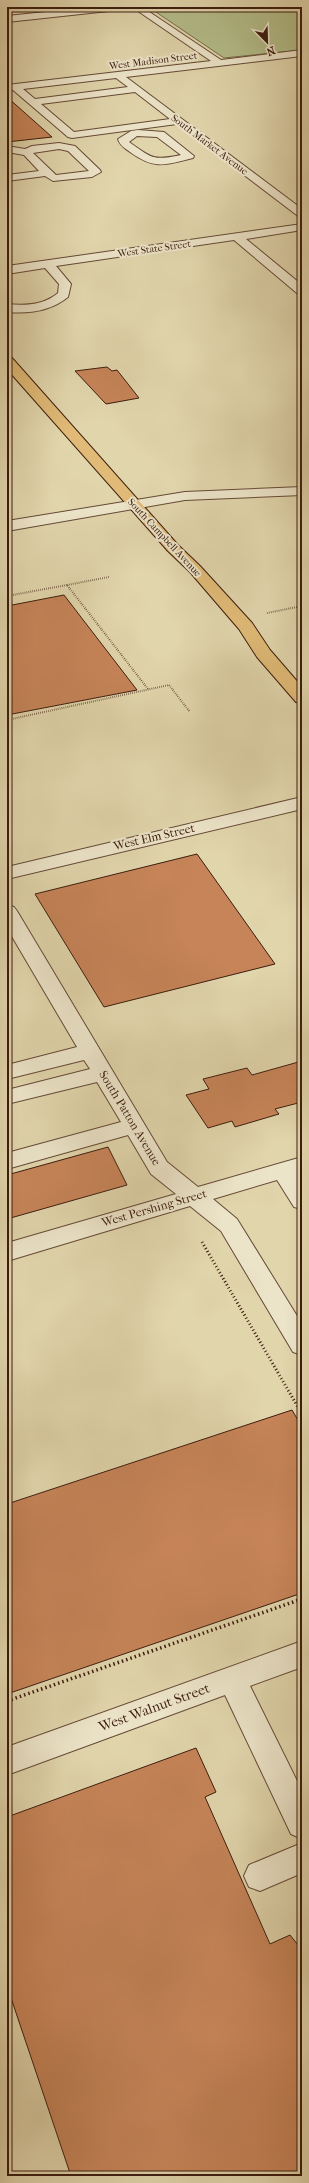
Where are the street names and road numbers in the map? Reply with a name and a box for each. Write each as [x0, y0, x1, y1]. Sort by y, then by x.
street label: West Madison Street [107, 50, 198, 72]
street label: South Market Avenue [169, 112, 250, 178]
street label: West State Street [116, 238, 192, 260]
street label: South Campbell Avenue [125, 496, 204, 579]
street label: West Elm Street [111, 821, 197, 853]
street label: South Patton Avenue [96, 1068, 164, 1168]
street label: West Pershing Street [99, 1186, 209, 1230]
street label: West Walnut Street [95, 1680, 212, 1736]

